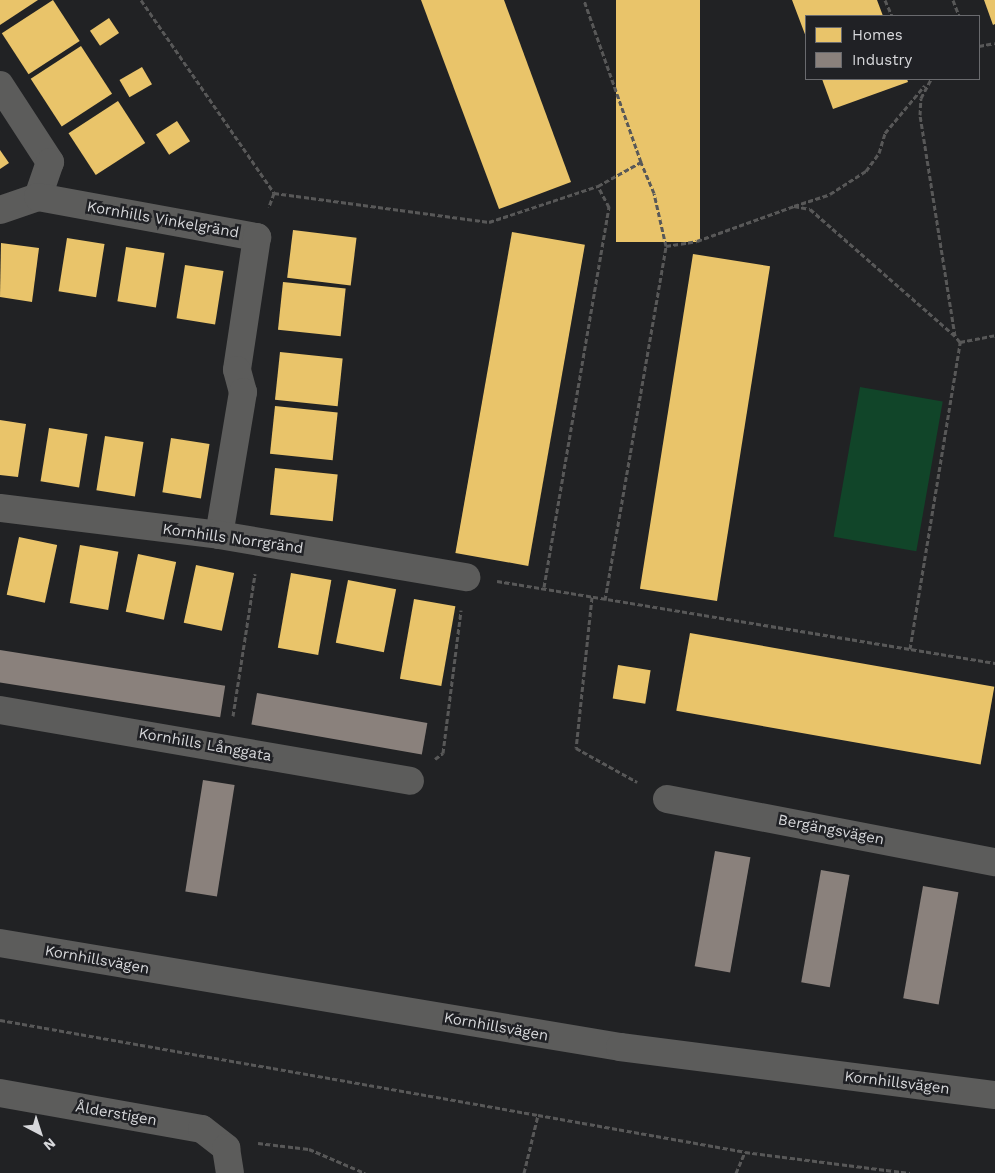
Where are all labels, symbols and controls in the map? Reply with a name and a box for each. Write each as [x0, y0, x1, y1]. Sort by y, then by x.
legend [805, 15, 980, 80]
text: Homes [852, 26, 903, 44]
text: Industry [852, 51, 912, 69]
street label: Kornhills Vinkelgränd [85, 198, 241, 242]
street label: Kornhills Norrgränd [161, 520, 305, 558]
street label: Kornhills Långgata [137, 724, 273, 766]
street label: Bergängsvägen [776, 811, 886, 849]
street label: Kornhillsvägen [43, 942, 151, 978]
street label: Kornhillsvägen [442, 1009, 550, 1045]
street label: Kornhillsvägen [843, 1068, 951, 1098]
street label: Ålderstigen [74, 1098, 158, 1130]
north arrow [15, 1108, 65, 1158]
text: N [41, 1135, 59, 1154]

